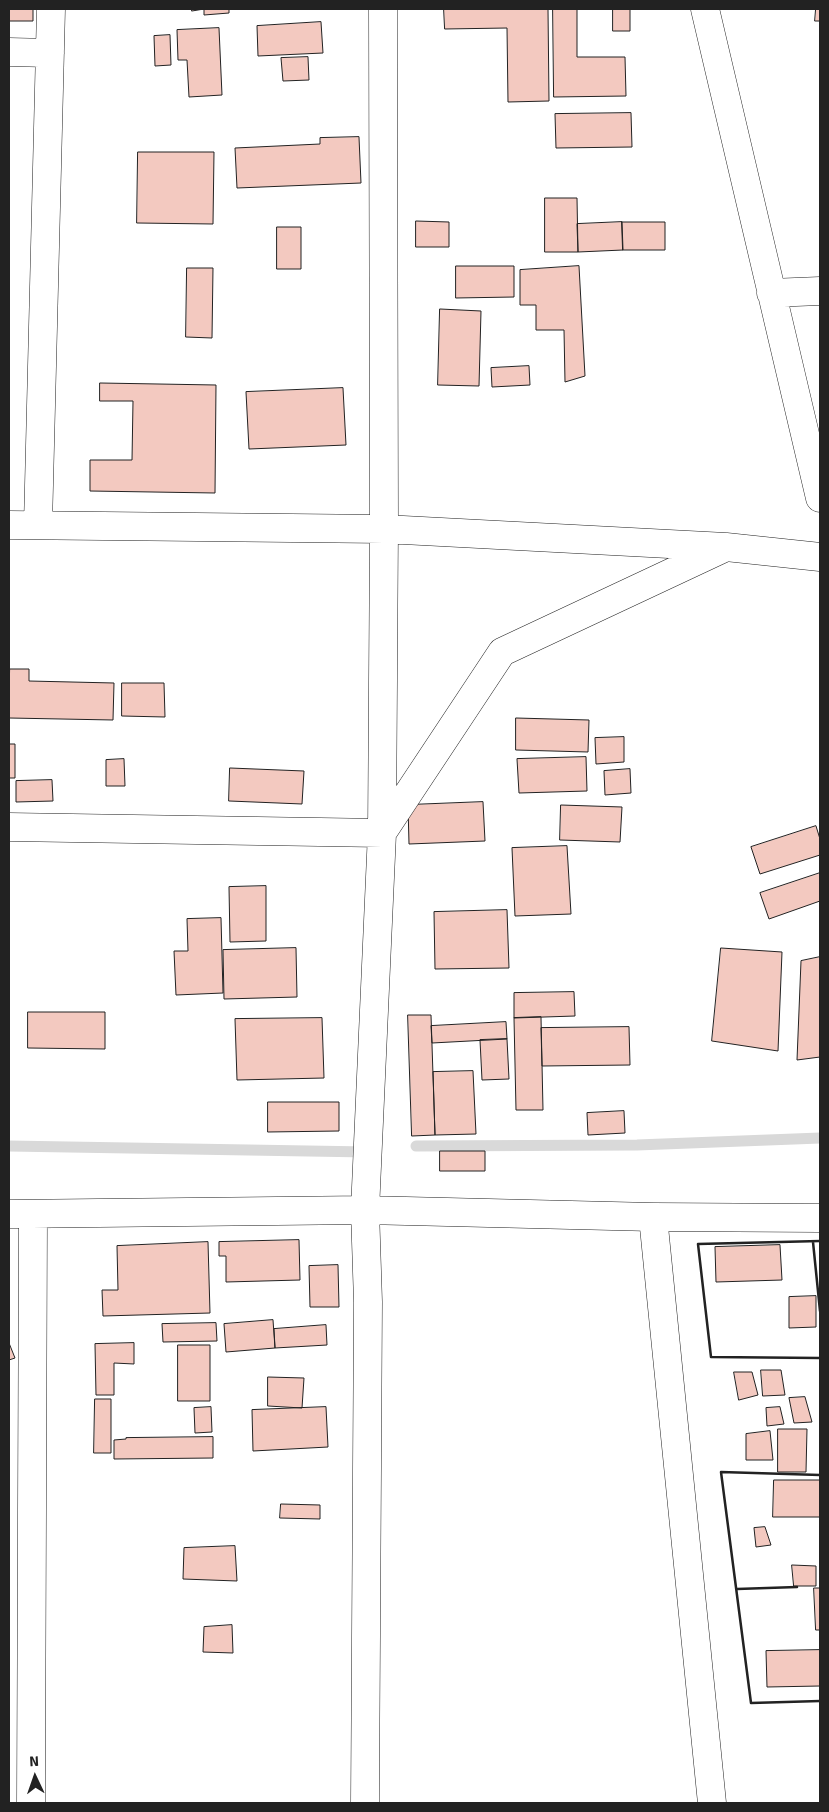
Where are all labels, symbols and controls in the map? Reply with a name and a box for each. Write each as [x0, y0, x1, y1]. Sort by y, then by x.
north arrow [10, 1752, 60, 1802]
text: N [29, 1753, 40, 1770]

